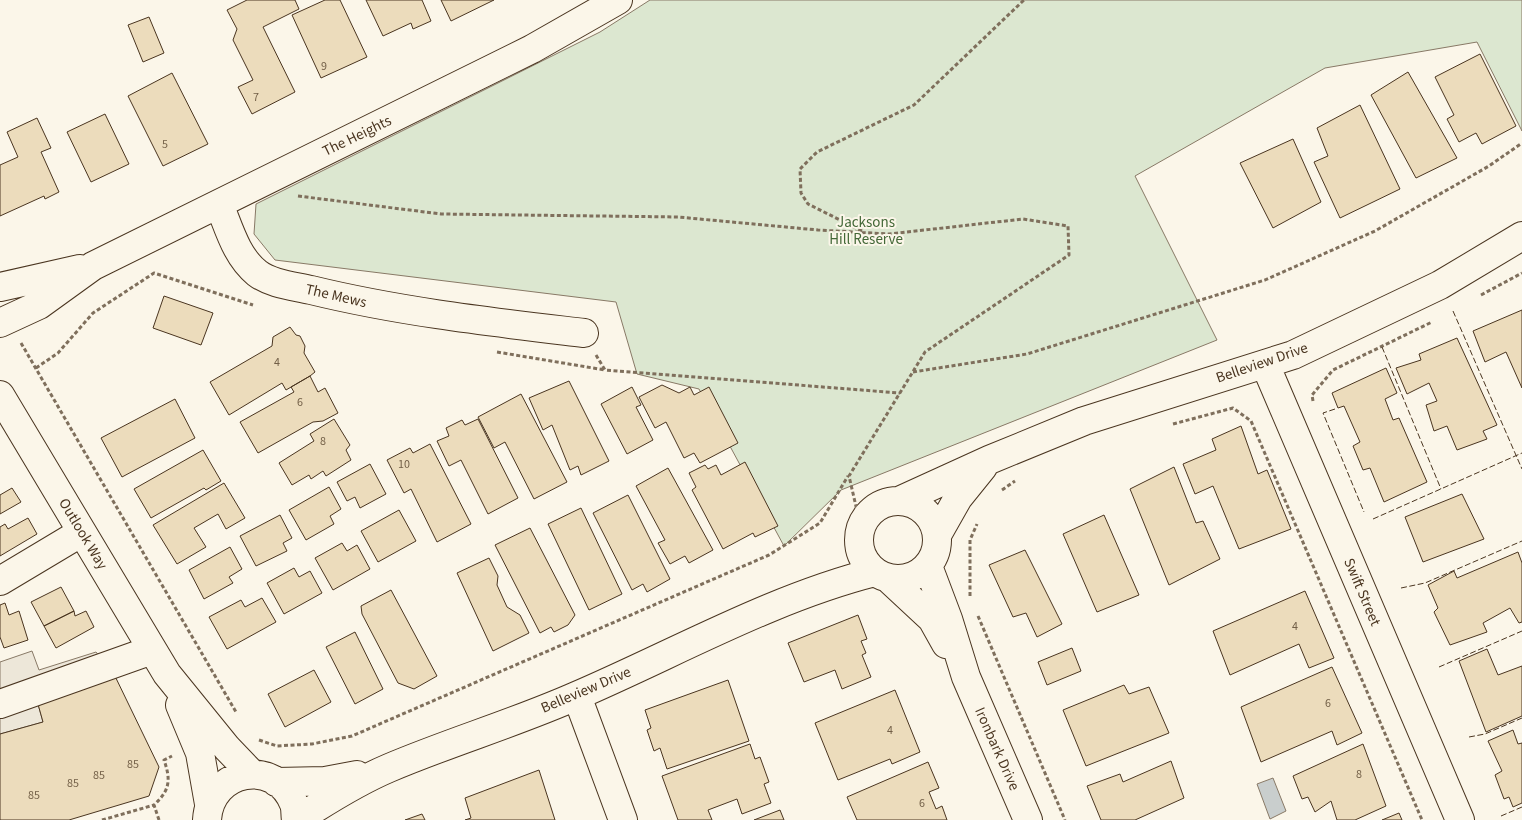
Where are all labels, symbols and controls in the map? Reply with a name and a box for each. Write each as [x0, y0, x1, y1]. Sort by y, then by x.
house number: 9 [321, 58, 327, 75]
house number: 7 [253, 89, 259, 106]
street label: The Heights [319, 110, 395, 162]
house number: 5 [162, 136, 168, 153]
park label: Jacksons Hill Reserve [829, 212, 903, 250]
street label: The Mews [303, 279, 369, 313]
street label: Belleview Drive [1213, 337, 1311, 389]
house number: 4 [274, 354, 280, 371]
house number: 6 [297, 394, 303, 411]
house number: 8 [320, 433, 326, 450]
house number: 10 [398, 456, 410, 473]
street label: Outlook Way [53, 494, 113, 574]
street label: Swift Street [1338, 555, 1386, 629]
house number: 4 [1292, 618, 1298, 635]
street label: Belleview Drive [538, 662, 634, 718]
house number: 6 [1325, 695, 1331, 712]
street label: Ironbark Drive [969, 704, 1025, 794]
house number: 4 [887, 722, 893, 739]
house number: 85 [127, 756, 139, 773]
house number: 8 [1356, 766, 1362, 783]
house number: 85 [93, 767, 105, 784]
house number: 85 [67, 775, 79, 792]
house number: 85 [28, 787, 40, 804]
house number: 6 [919, 795, 925, 812]

